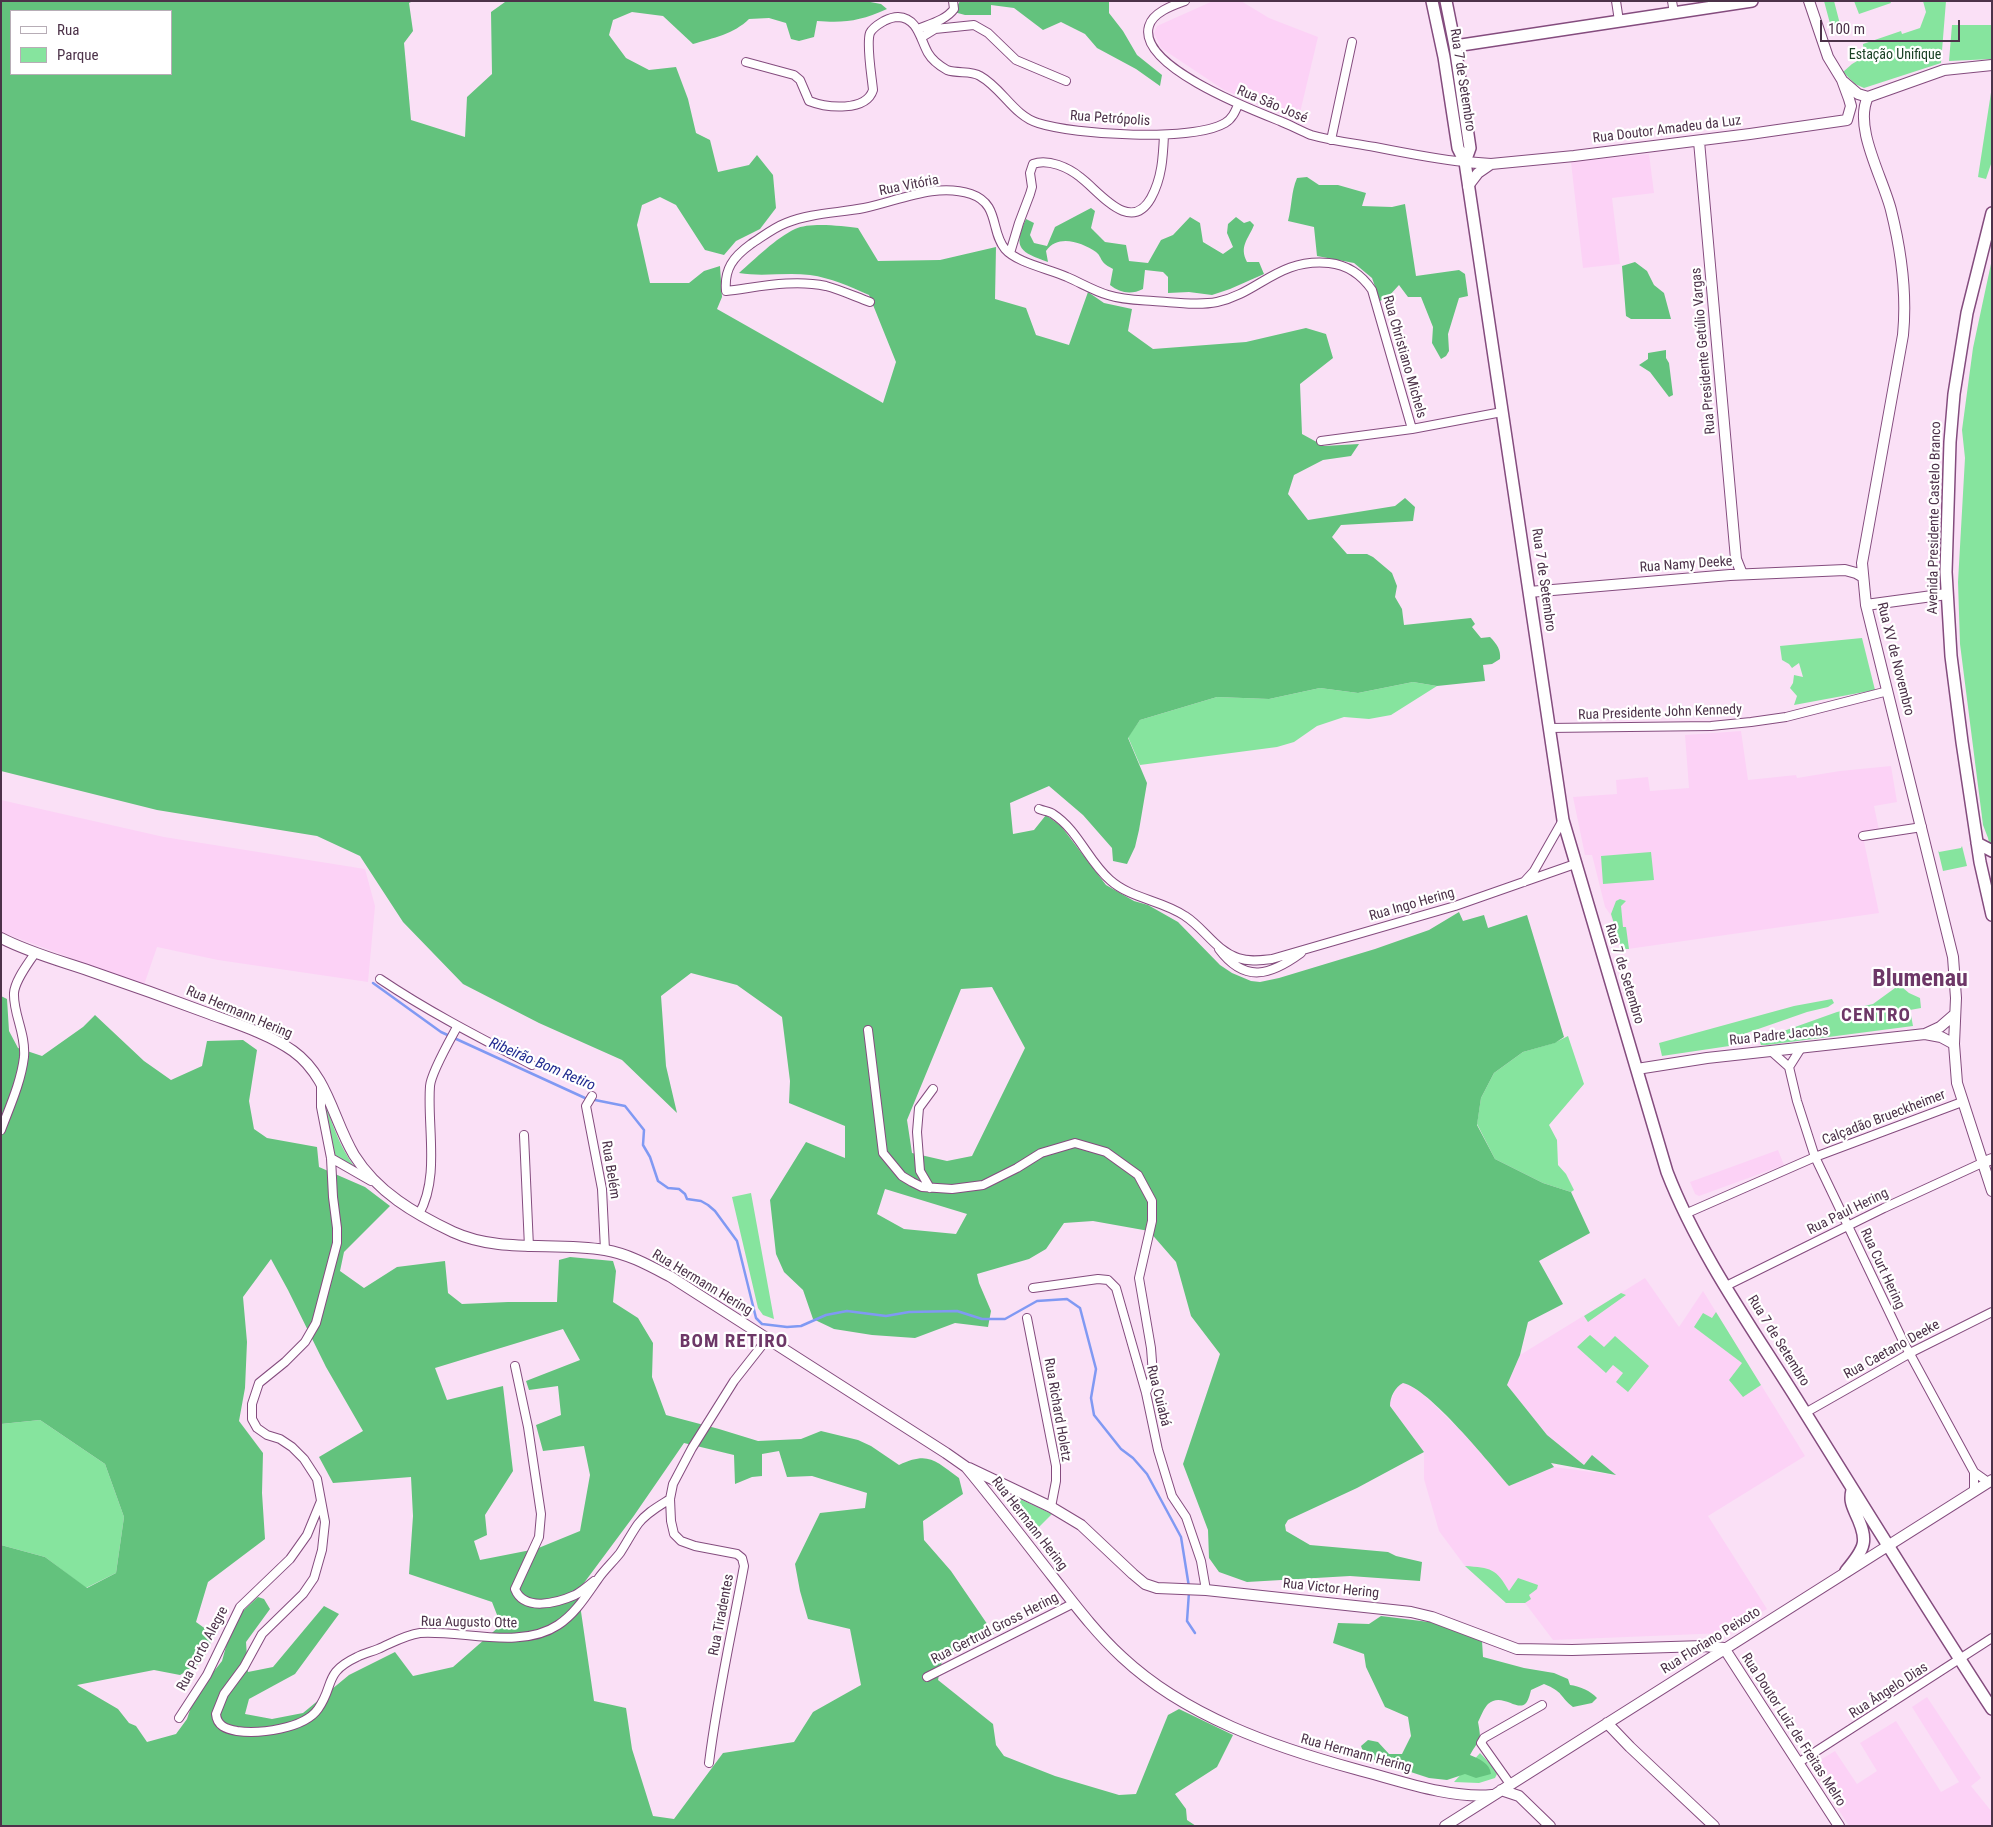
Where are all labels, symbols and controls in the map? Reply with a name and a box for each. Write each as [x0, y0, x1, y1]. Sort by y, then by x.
legend [10, 10, 172, 75]
scale bar [1823, 10, 1963, 42]
text: 100 m [1828, 20, 1865, 38]
text: Rua [57, 21, 79, 39]
street label: Rua 7 de Setembro [1446, 27, 1478, 133]
text: Parque [57, 46, 99, 64]
park label: Estação Unifique [1849, 47, 1941, 63]
street label: Rua São José [1234, 83, 1310, 127]
street label: Rua Petrópolis [1069, 108, 1151, 130]
street label: Rua Doutor Amadeu da Luz [1592, 113, 1742, 147]
street label: Rua Vitória [878, 172, 940, 200]
street label: Rua Presidente Getúlio Vargas [1688, 267, 1720, 435]
street label: Rua Christiano Michels [1378, 294, 1430, 420]
street label: Avenida Presidente Castelo Branco [1925, 421, 1945, 615]
street label: Rua 7 de Setembro [1527, 527, 1559, 633]
street label: Rua Namy Deeke [1639, 553, 1733, 577]
street label: Rua XV de Novembro [1873, 601, 1917, 717]
street label: Rua Presidente John Kennedy [1578, 702, 1742, 724]
street label: Rua Ingo Hering [1367, 885, 1457, 925]
street label: Rua 7 de Setembro [1601, 922, 1647, 1026]
district label: Blumenau [1872, 966, 1968, 994]
street label: Rua Hermann Hering [183, 983, 295, 1043]
district label: CENTRO [1840, 1005, 1912, 1027]
street label: Rua Padre Jacobs [1729, 1022, 1829, 1050]
water label: Ribeirão Bom Retiro [486, 1035, 598, 1095]
street label: Calçadão Brueckheimer [1820, 1087, 1948, 1149]
street label: Rua Belém [597, 1140, 623, 1200]
street label: Rua Paul Hering [1805, 1185, 1891, 1239]
street label: Rua Curt Hering [1856, 1226, 1908, 1312]
street label: Rua Hermann Hering [649, 1246, 755, 1320]
street label: Rua 7 de Setembro [1743, 1292, 1813, 1390]
street label: Rua Caetano Deeke [1841, 1317, 1943, 1383]
district label: BOM RETIRO [679, 1331, 789, 1353]
street label: Rua Richard Holetz [1040, 1357, 1074, 1463]
street label: Rua Cuiabá [1142, 1364, 1174, 1428]
street label: Rua Hermann Hering [987, 1474, 1071, 1574]
street label: Rua Tiradentes [706, 1573, 738, 1657]
street label: Rua Victor Hering [1282, 1576, 1380, 1602]
street label: Rua Gertrud Gross Hering [928, 1590, 1062, 1668]
street label: Rua Porto Alegre [174, 1604, 232, 1694]
street label: Rua Floriano Peixoto [1658, 1604, 1764, 1678]
street label: Rua Augusto Otte [421, 1614, 517, 1632]
street label: Rua Doutor Luiz de Freitas Melro [1737, 1650, 1849, 1810]
street label: Rua Ângelo Dias [1847, 1659, 1931, 1723]
street label: Rua Hermann Hering [1299, 1731, 1413, 1777]

